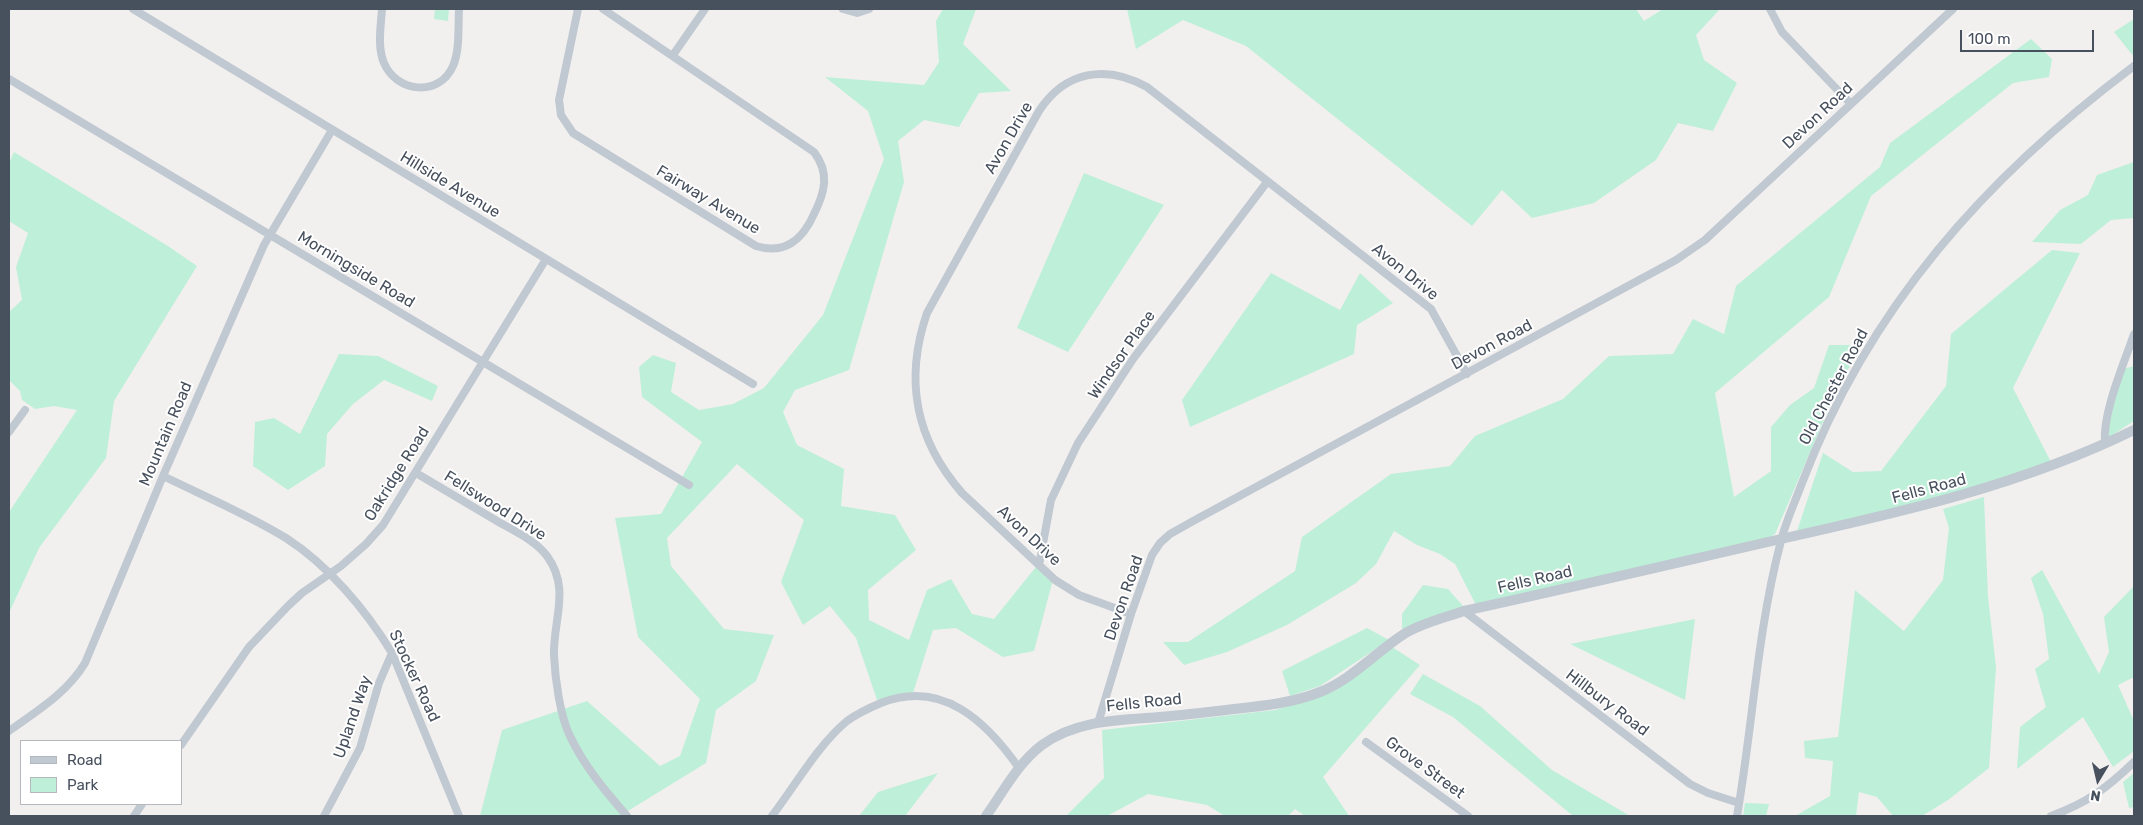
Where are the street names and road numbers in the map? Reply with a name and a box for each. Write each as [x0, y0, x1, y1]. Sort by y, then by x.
street label: Devon Road [1779, 79, 1857, 153]
street label: Avon Drive [981, 99, 1037, 177]
street label: Hillside Avenue [396, 148, 504, 222]
street label: Fairway Avenue [653, 161, 763, 239]
street label: Morningside Road [294, 227, 418, 313]
street label: Avon Drive [1368, 239, 1442, 305]
street label: Windsor Place [1084, 307, 1160, 403]
street label: Devon Road [1448, 316, 1536, 374]
street label: Old Chester Road [1795, 326, 1873, 448]
street label: Mountain Road [135, 379, 197, 489]
street label: Oakridge Road [360, 423, 434, 525]
street label: Fellswood Drive [440, 467, 550, 545]
street label: Fells Road [1890, 470, 1968, 508]
street label: Avon Drive [993, 502, 1065, 570]
street label: Devon Road [1100, 553, 1148, 643]
street label: Fells Road [1496, 562, 1574, 598]
street label: Stocker Road [384, 627, 444, 725]
street label: Hillbury Road [1562, 666, 1652, 740]
street label: Upland Way [330, 673, 376, 761]
street label: Fells Road [1105, 689, 1183, 717]
street label: Grove Street [1382, 733, 1468, 803]

